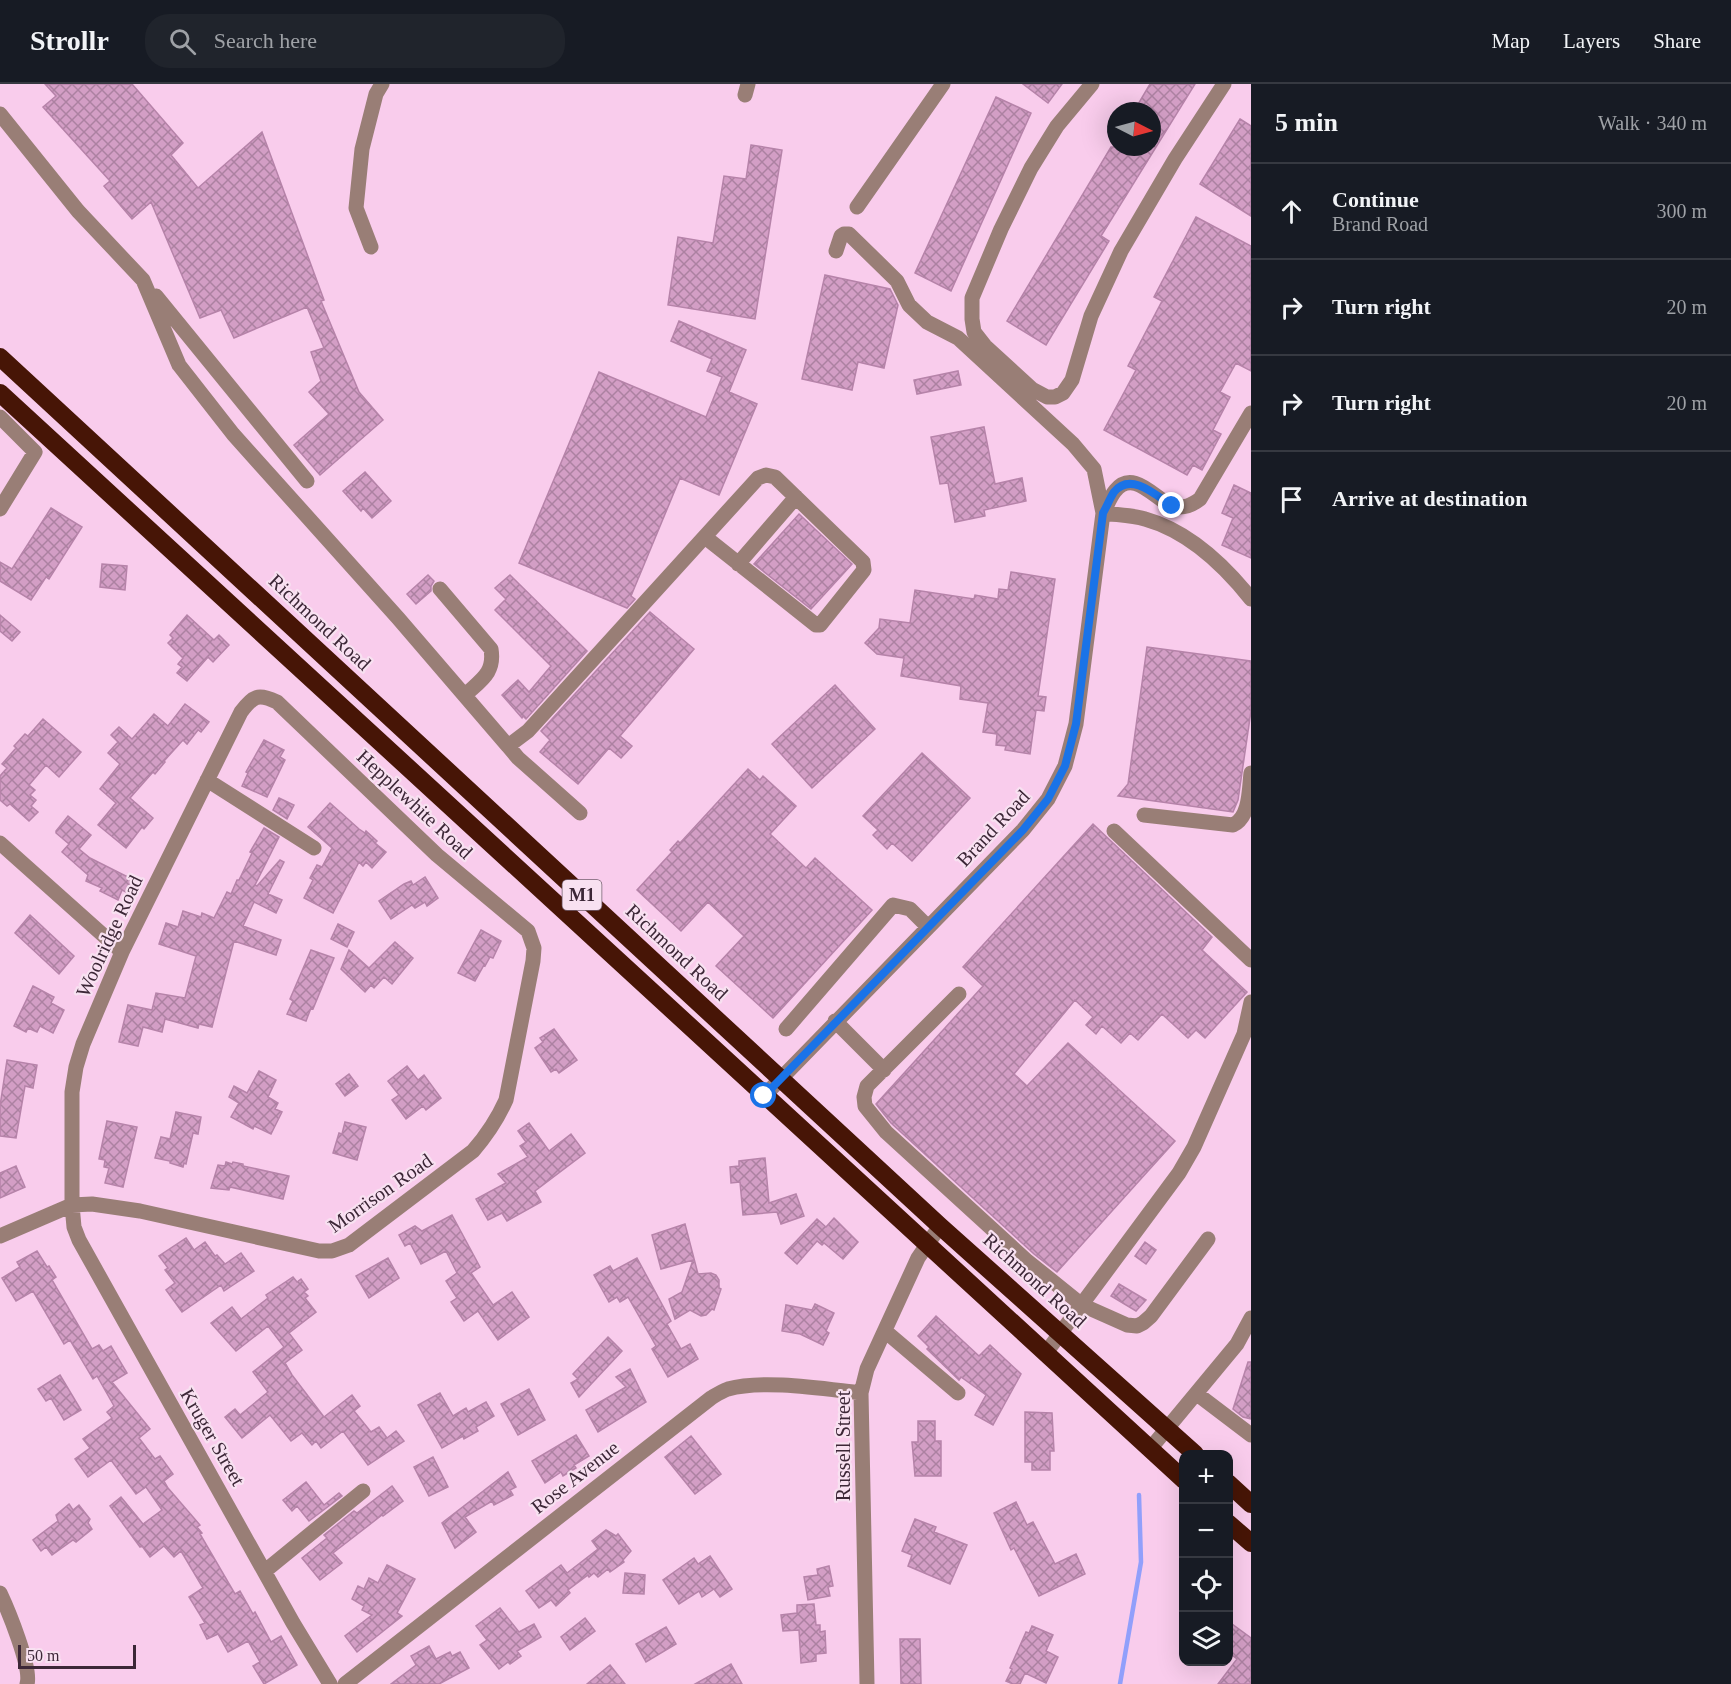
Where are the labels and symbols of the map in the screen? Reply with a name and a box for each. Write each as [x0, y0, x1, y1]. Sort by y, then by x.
north arrow [1107, 102, 1161, 156]
route end [1158, 492, 1184, 518]
street label: Richmond Road [265, 569, 375, 675]
street label: Hepplewhite Road [352, 745, 477, 864]
street label: Brand Road [952, 785, 1034, 871]
street label: Woolridge Road [71, 872, 148, 1001]
road number: M1 [562, 880, 602, 910]
street label: Richmond Road [622, 899, 732, 1005]
route start [750, 1082, 776, 1108]
street label: Morrison Road [324, 1149, 436, 1237]
street label: Richmond Road [979, 1228, 1091, 1332]
street label: Kruger Street [176, 1385, 250, 1490]
street label: Russell Street [832, 1390, 854, 1501]
street label: Rose Avenue [527, 1436, 623, 1518]
scale bar [18, 1642, 136, 1670]

